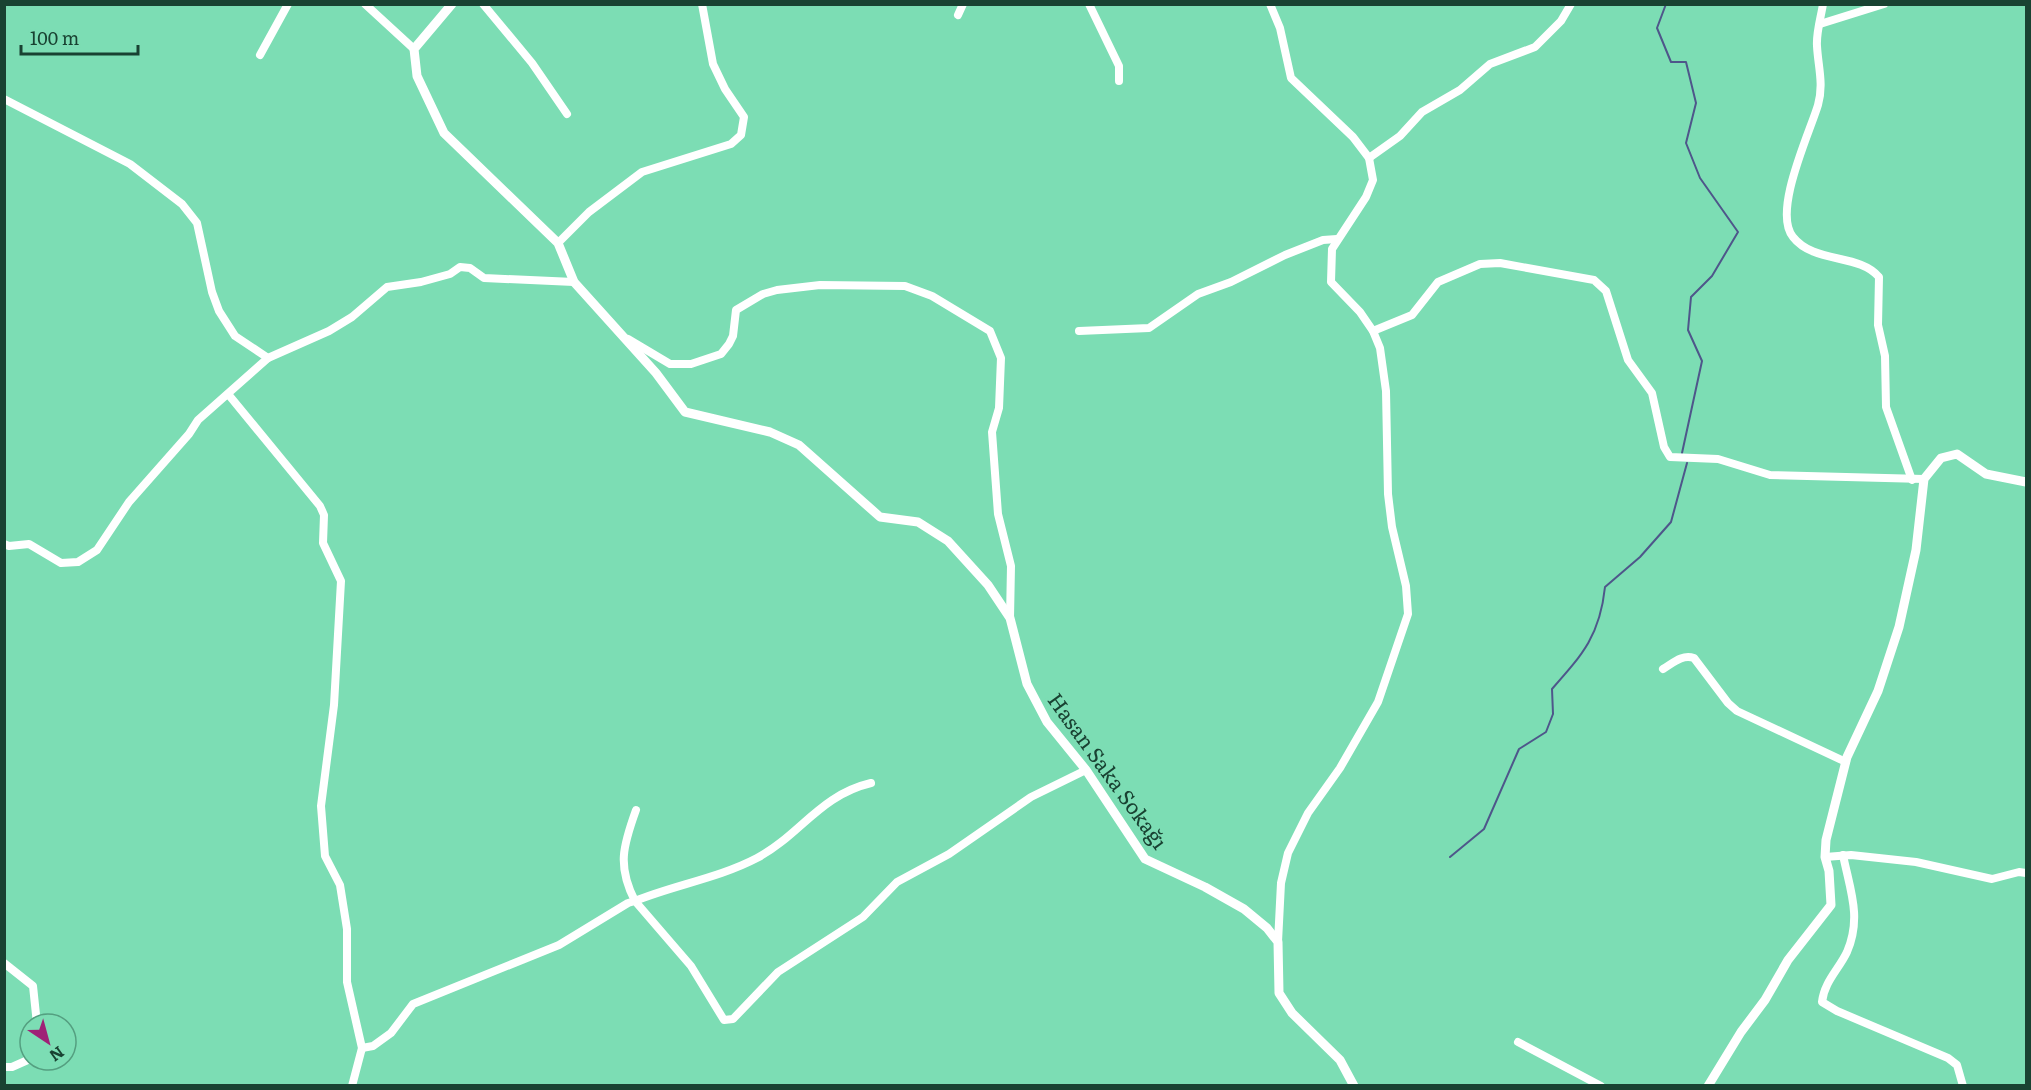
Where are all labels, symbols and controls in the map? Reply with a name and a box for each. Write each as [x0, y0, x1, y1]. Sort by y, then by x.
scale bar [21, 18, 138, 56]
text: 100 m [30, 24, 79, 51]
street label: Hasan Saka Sokağı [1042, 685, 1176, 855]
north arrow [18, 1012, 78, 1072]
text: N [45, 1041, 70, 1069]

